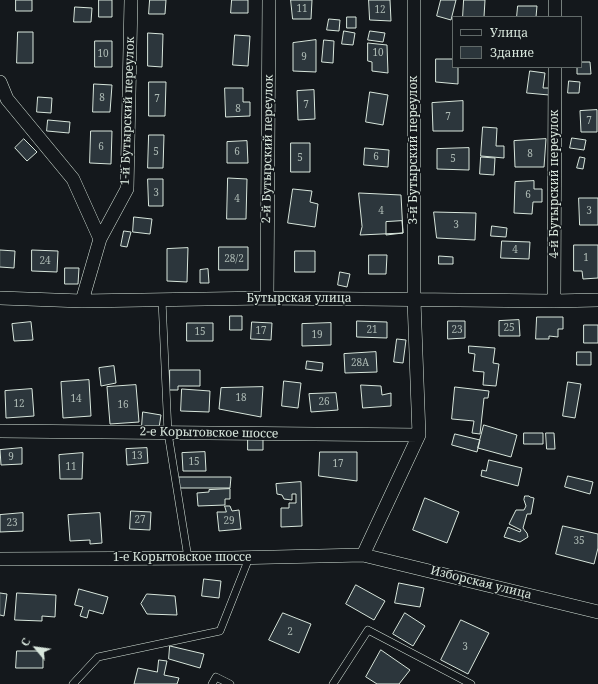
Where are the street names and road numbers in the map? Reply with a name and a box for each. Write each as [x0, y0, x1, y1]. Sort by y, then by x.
street label: 1-й Бутырский переулок [118, 36, 138, 186]
street label: 2-й Бутырский переулок [260, 74, 276, 224]
street label: 3-й Бутырский переулок [407, 76, 421, 224]
street label: 4-й Бутырский переулок [548, 110, 562, 258]
street label: Бутырская улица [246, 292, 352, 306]
street label: 2-е Корытовское шоссе [140, 425, 278, 441]
street label: 1-е Корытовское шоссе [113, 551, 251, 565]
street label: Изборская улица [429, 563, 533, 603]

